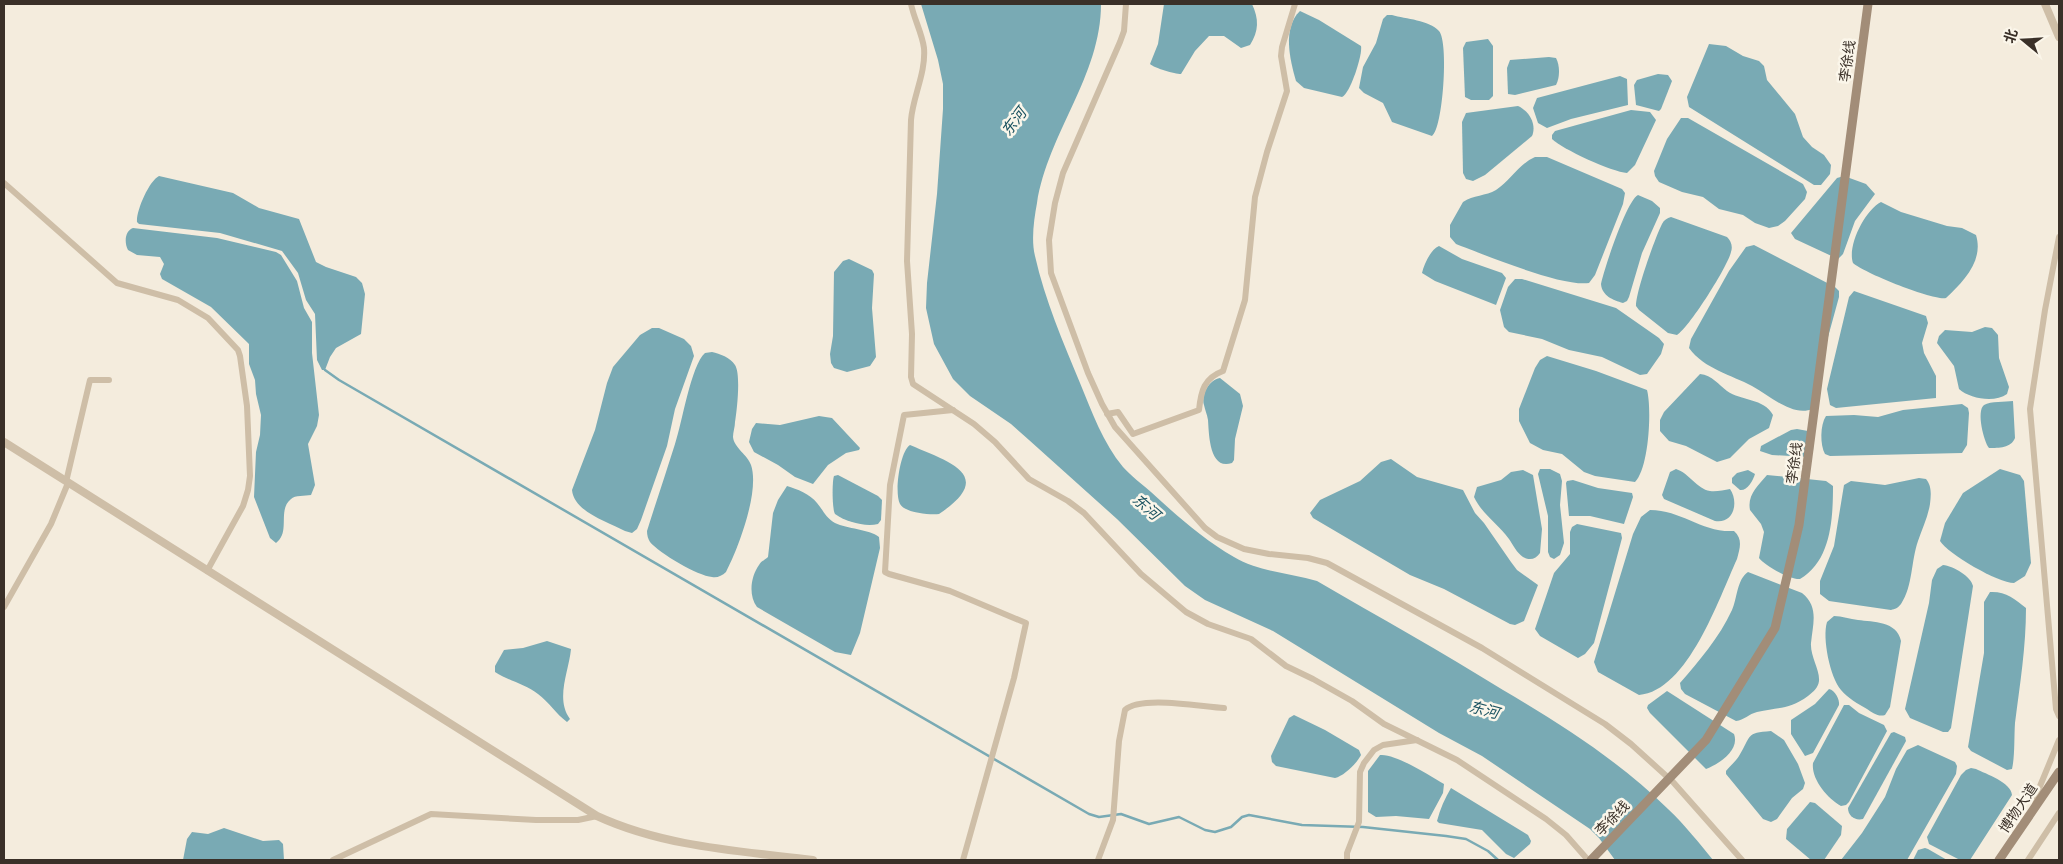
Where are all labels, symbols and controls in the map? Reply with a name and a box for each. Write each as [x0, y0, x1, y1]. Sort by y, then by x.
north arrow [1998, 15, 2048, 65]
text: 北 [2000, 27, 2021, 45]
street label: 李徐线 [1835, 39, 1859, 83]
water label: 东河 [997, 102, 1033, 140]
street label: 李徐线 [1782, 441, 1806, 485]
water label: 东河 [1128, 490, 1166, 526]
water label: 东河 [1467, 696, 1504, 724]
street label: 博物大道 [1995, 780, 2041, 836]
street label: 李徐线 [1591, 797, 1633, 839]

